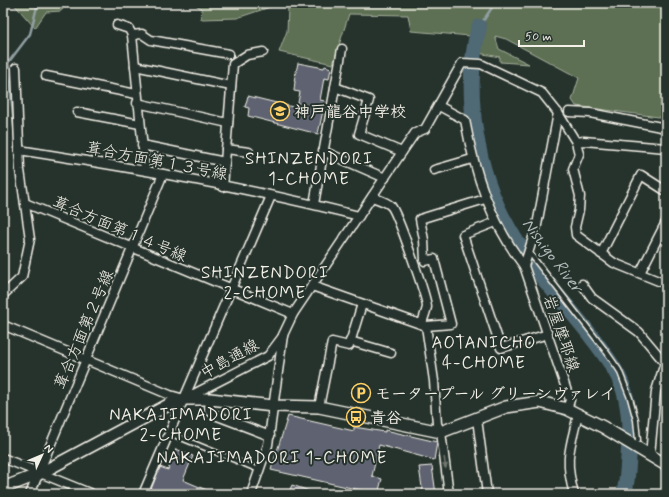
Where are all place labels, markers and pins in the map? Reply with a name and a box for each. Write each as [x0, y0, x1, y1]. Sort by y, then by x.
school or university icon: 神戸龍谷中学校 [269, 100, 291, 122]
place label: 神戸龍谷中学校 [294, 102, 406, 123]
parking icon: モータープール グリーンヴァレイ [350, 382, 372, 404]
place label: モータープール グリーンヴァレイ [375, 384, 616, 405]
bus stop icon: 青谷 [345, 406, 367, 428]
place label: 青谷 [370, 408, 402, 429]

